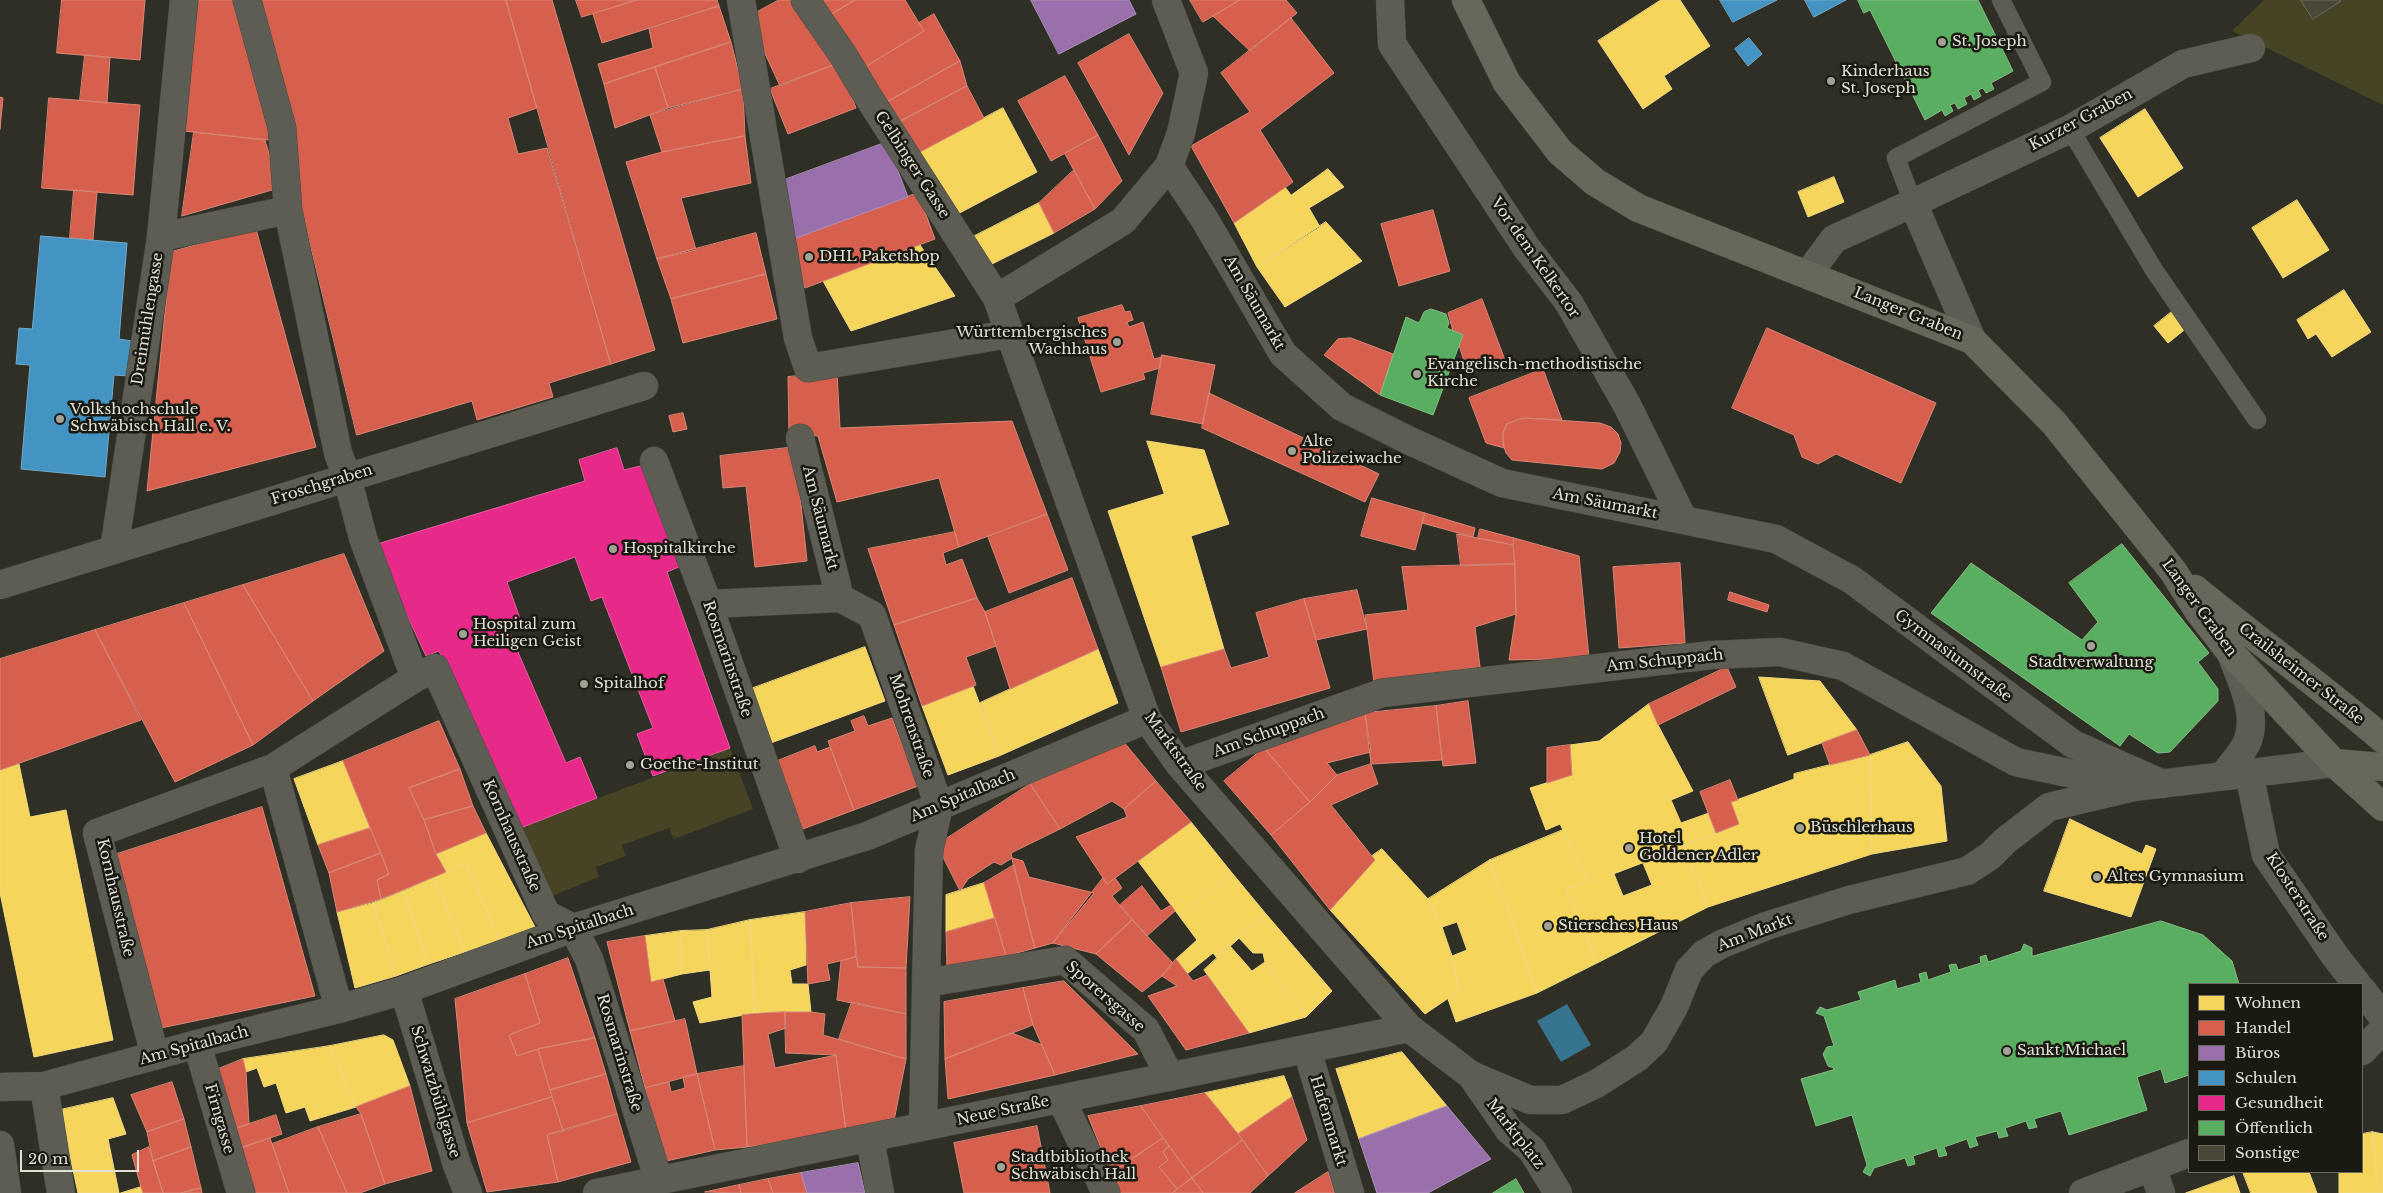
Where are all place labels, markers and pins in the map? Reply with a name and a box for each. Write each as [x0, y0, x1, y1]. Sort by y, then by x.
place label: St. Joseph [1952, 33, 2027, 51]
marker: St. Joseph [1936, 36, 1948, 48]
place label: Kinderhaus St. Joseph [1841, 63, 1929, 98]
marker: Kinderhaus St. Joseph [1825, 75, 1837, 87]
place label: DHL Paketshop [819, 248, 940, 266]
marker: DHL Paketshop [803, 251, 815, 263]
place label: Württembergisches Wachhaus [956, 324, 1107, 359]
marker: Württembergisches Wachhaus [1111, 336, 1123, 348]
place label: Evangelisch-methodistische Kirche [1427, 356, 1642, 391]
marker: Evangelisch-methodistische Kirche [1411, 368, 1423, 380]
place label: Volkshochschule Schwäbisch Hall e. V. [70, 401, 231, 436]
marker: Volkshochschule Schwäbisch Hall e. V. [54, 413, 66, 425]
place label: Alte Polizeiwache [1302, 433, 1402, 468]
marker: Alte Polizeiwache [1286, 445, 1298, 457]
place label: Hospitalkirche [623, 540, 736, 558]
marker: Hospitalkirche [607, 543, 619, 555]
place label: Hospital zum Heiligen Geist [473, 616, 582, 651]
marker: Hospital zum Heiligen Geist [457, 628, 469, 640]
marker: Stadtverwaltung [2085, 640, 2097, 652]
place label: Stadtverwaltung [2029, 654, 2153, 672]
place label: Spitalhof [594, 675, 664, 693]
marker: Spitalhof [578, 678, 590, 690]
place label: Goethe-Institut [640, 756, 758, 774]
marker: Goethe-Institut [624, 759, 636, 771]
place label: Büschlerhaus [1810, 819, 1913, 837]
marker: Büschlerhaus [1794, 822, 1806, 834]
place label: Hotel Goldener Adler [1639, 830, 1758, 865]
marker: Hotel Goldener Adler [1623, 842, 1635, 854]
place label: Altes Gymnasium [2107, 868, 2244, 886]
marker: Altes Gymnasium [2091, 871, 2103, 883]
place label: Stiersches Haus [1558, 917, 1678, 935]
marker: Stiersches Haus [1542, 920, 1554, 932]
place label: Sankt Michael [2017, 1042, 2126, 1060]
marker: Sankt Michael [2001, 1045, 2013, 1057]
place label: Stadtbibliothek Schwäbisch Hall [1011, 1149, 1136, 1184]
marker: Stadtbibliothek Schwäbisch Hall [995, 1161, 1007, 1173]

